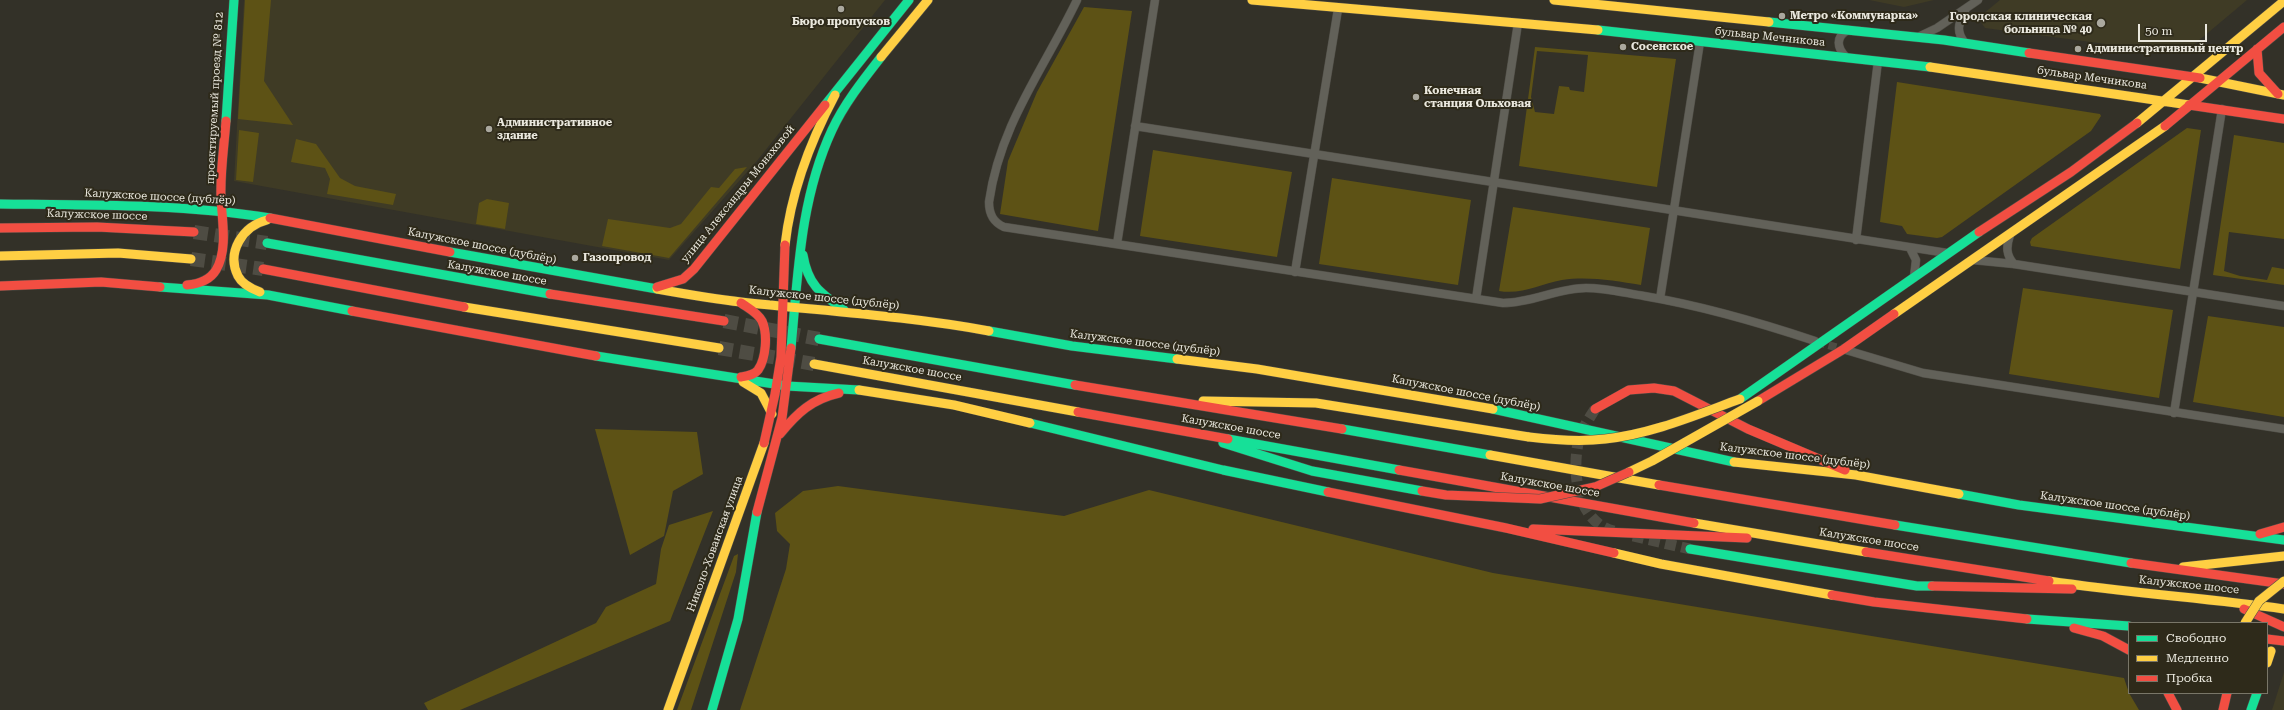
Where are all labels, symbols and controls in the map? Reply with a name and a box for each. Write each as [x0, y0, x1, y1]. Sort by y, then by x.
marker: Бюро пропусков [836, 4, 846, 14]
place label: Метро «Коммунарка» [1790, 9, 1918, 23]
place label: Городская клиническая больница № 40 [1950, 10, 2092, 36]
marker: Метро «Коммунарка» [1777, 11, 1787, 21]
street label: проектируемый проезд № 812 [204, 12, 226, 184]
place label: Бюро пропусков [792, 15, 890, 29]
scale bar [2140, 16, 2209, 42]
marker: Городская клиническая больница № 40 [2095, 17, 2107, 29]
text: 50 m [2145, 24, 2172, 38]
street label: бульвар Мечникова [1714, 25, 1826, 49]
place label: Сосенское [1631, 40, 1693, 54]
marker: Сосенское [1618, 42, 1628, 52]
place label: Административный центр [2086, 42, 2244, 56]
marker: Административный центр [2073, 44, 2083, 54]
street label: бульвар Мечникова [2036, 64, 2148, 92]
place label: Конечная станция Ольховая [1424, 84, 1531, 110]
marker: Конечная станция Ольховая [1411, 92, 1421, 102]
place label: Административное здание [497, 116, 612, 142]
street label: улица Александры Монаховой [678, 123, 798, 265]
marker: Административное здание [484, 124, 494, 134]
street label: Калужское шоссе (дублёр) [84, 186, 236, 208]
street label: Калужское шоссе [46, 207, 148, 223]
street label: Калужское шоссе (дублёр) [407, 225, 557, 267]
place label: Газопровод [583, 251, 651, 265]
marker: Газопровод [570, 253, 580, 263]
street label: Калужское шоссе [446, 258, 548, 288]
street label: Калужское шоссе (дублёр) [748, 284, 900, 312]
street label: Калужское шоссе (дублёр) [1069, 327, 1221, 359]
street label: Калужское шоссе [861, 354, 963, 384]
street label: Калужское шоссе (дублёр) [1391, 372, 1541, 414]
street label: Калужское шоссе [1180, 412, 1282, 442]
street label: Калужское шоссе (дублёр) [1719, 440, 1871, 472]
street label: Калужское шоссе [1499, 470, 1601, 500]
street label: Николо-Хованская улица [684, 474, 746, 614]
street label: Калужское шоссе (дублёр) [2039, 489, 2191, 523]
street label: Калужское шоссе [1818, 526, 1920, 554]
street label: Калужское шоссе [2138, 573, 2240, 597]
legend [2128, 622, 2268, 694]
text: Свободно [2166, 631, 2226, 645]
text: Медленно [2166, 651, 2229, 665]
text: Пробка [2166, 671, 2212, 685]

